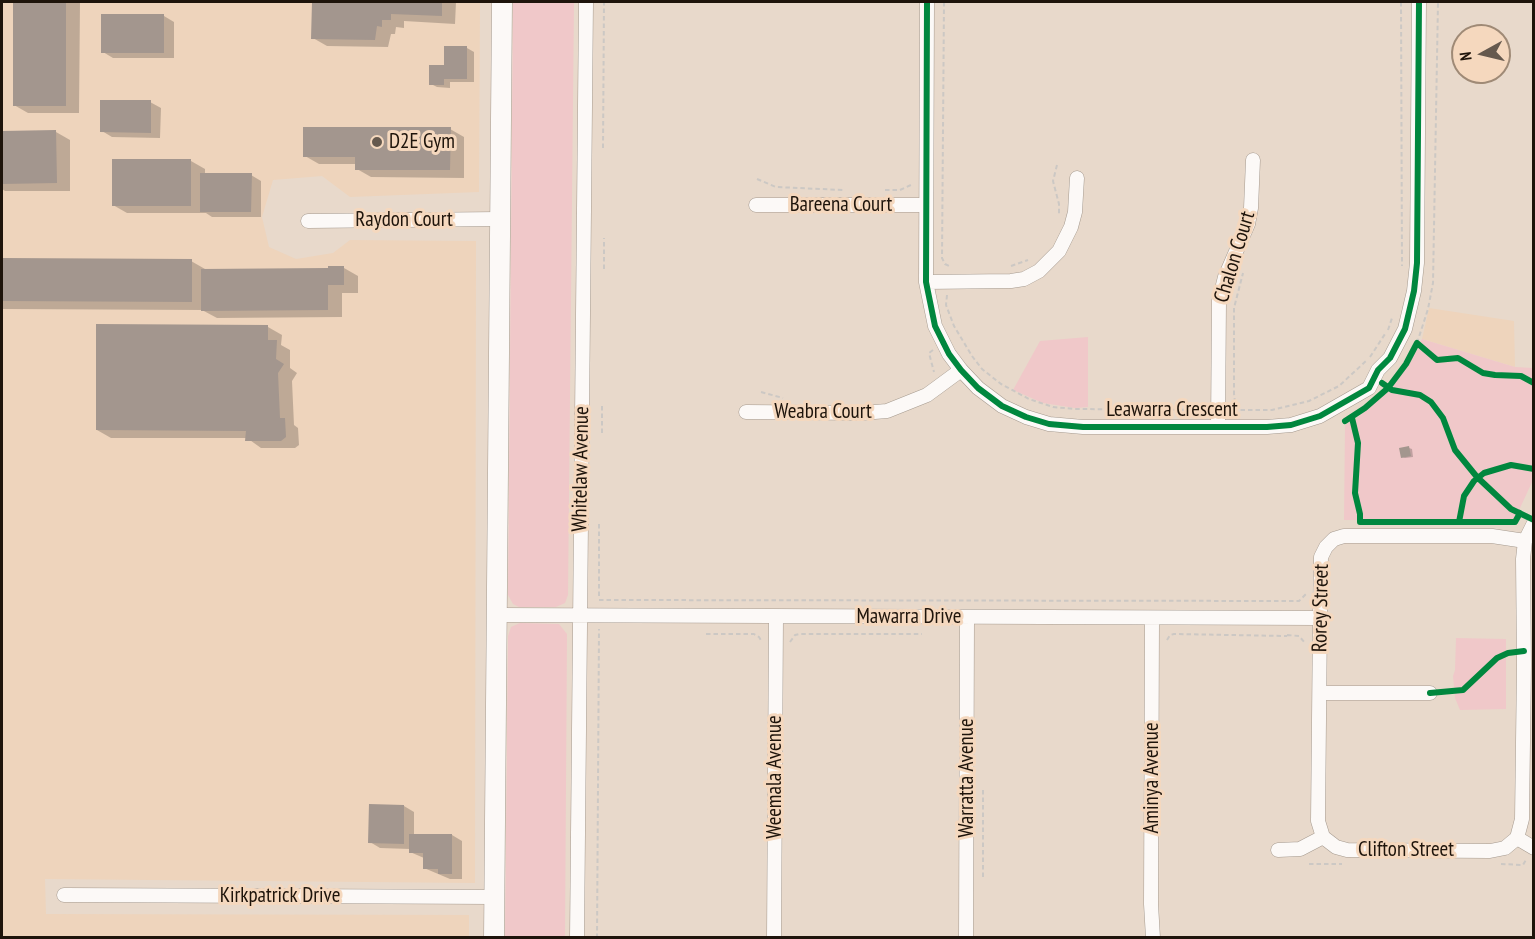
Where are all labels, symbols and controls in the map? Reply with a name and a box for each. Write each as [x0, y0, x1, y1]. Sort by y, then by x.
north arrow [1451, 24, 1511, 84]
text: N [1455, 51, 1476, 62]
place label: D2E Gym [389, 129, 455, 155]
marker: D2E Gym [370, 135, 384, 149]
street label: Bareena Court [790, 192, 892, 218]
street label: Raydon Court [355, 207, 453, 233]
street label: Chalon Court [1209, 208, 1261, 306]
street label: Leawarra Crescent [1106, 397, 1238, 423]
street label: Weabra Court [774, 399, 872, 425]
street label: Whitelaw Avenue [567, 406, 595, 532]
street label: Rorey Street [1308, 564, 1334, 652]
street label: Mawarra Drive [856, 604, 962, 630]
street label: Weemala Avenue [762, 715, 788, 839]
street label: Warratta Avenue [954, 718, 980, 838]
street label: Aminya Avenue [1139, 722, 1165, 834]
street label: Clifton Street [1358, 837, 1454, 863]
street label: Kirkpatrick Drive [220, 883, 340, 909]

